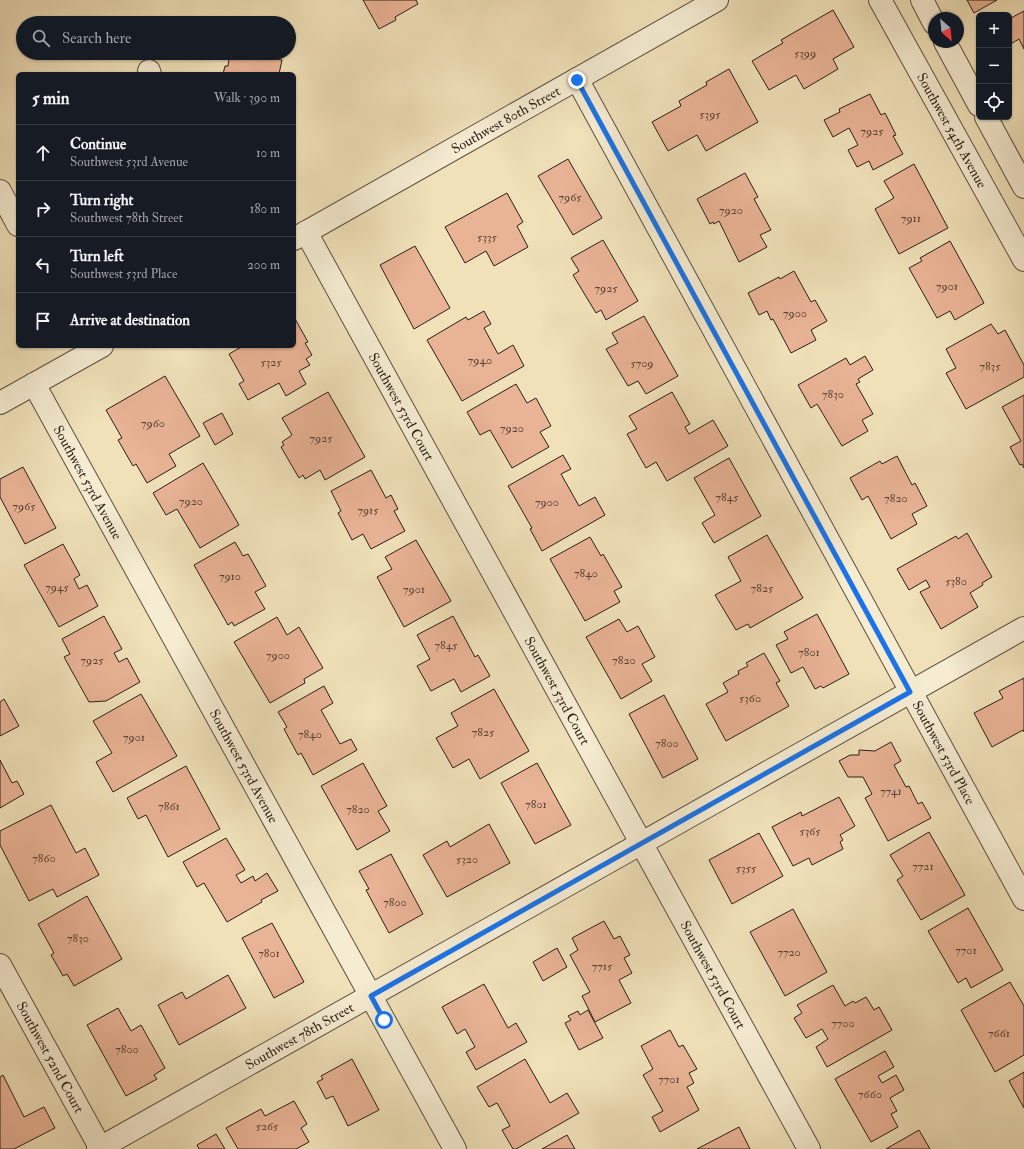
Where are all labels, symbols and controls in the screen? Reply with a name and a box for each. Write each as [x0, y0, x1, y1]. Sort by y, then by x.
north arrow [928, 12, 964, 48]
map controls [976, 12, 1012, 120]
button: + [976, 12, 1012, 48]
search box [16, 16, 296, 60]
icon: search [30, 27, 52, 49]
text: Search here [62, 29, 131, 48]
house number: 5399 [794, 46, 816, 61]
button: − [976, 48, 1012, 84]
street label: Southwest 54th Avenue [913, 70, 990, 191]
route end [568, 71, 586, 89]
street label: Southwest 80th Street [448, 82, 564, 157]
button: locate [976, 84, 1012, 120]
text: 5 min [32, 88, 70, 109]
text: Walk · 390 m [214, 90, 280, 106]
house number: 5395 [699, 107, 721, 122]
house number: 7925 [861, 124, 884, 139]
text: Continue [70, 135, 126, 154]
icon: ahead [32, 142, 54, 164]
text: 10 m [256, 145, 280, 161]
text: Southwest 53rd Avenue [70, 154, 188, 170]
house number: 7965 [559, 190, 582, 205]
text: Turn right [70, 191, 133, 210]
icon: right [32, 198, 54, 220]
text: 180 m [250, 201, 280, 217]
house number: 7920 [719, 203, 743, 218]
text: Southwest 78th Street [70, 210, 183, 226]
house number: 7911 [901, 211, 921, 226]
house number: 5335 [477, 230, 498, 245]
text: Turn left [70, 247, 124, 266]
icon: left [32, 254, 54, 276]
text: 200 m [247, 257, 280, 273]
text: Southwest 53rd Place [70, 266, 177, 282]
house number: 7901 [936, 279, 958, 294]
house number: 7925 [595, 281, 618, 296]
house number: 7900 [783, 306, 807, 321]
icon: arrive [32, 310, 54, 332]
text: Arrive at destination [70, 311, 190, 330]
street label: Southwest 53rd Court [365, 350, 438, 464]
house number: 7940 [468, 353, 492, 368]
house number: 5325 [260, 355, 282, 370]
house number: 5709 [630, 356, 654, 371]
house number: 7835 [979, 359, 1001, 374]
house number: 7830 [822, 387, 844, 402]
house number: 7960 [141, 416, 165, 431]
house number: 7920 [500, 421, 524, 436]
street label: Southwest 53rd Avenue [49, 423, 126, 542]
house number: 7925 [310, 431, 333, 446]
house number: 7845 [716, 490, 739, 505]
house number: 7820 [884, 491, 908, 506]
house number: 7920 [179, 494, 203, 509]
house number: 7900 [535, 495, 559, 510]
house number: 7965 [13, 499, 36, 514]
house number: 7915 [357, 503, 379, 518]
house number: 7840 [574, 566, 598, 581]
house number: 7910 [219, 569, 241, 584]
house number: 5380 [945, 574, 967, 589]
house number: 7945 [45, 580, 69, 595]
house number: 7825 [751, 581, 774, 596]
house number: 7901 [403, 582, 425, 597]
street label: Southwest 53rd Court [521, 634, 594, 748]
house number: 7845 [435, 638, 458, 653]
house number: 7801 [798, 645, 820, 660]
house number: 7900 [266, 648, 290, 663]
house number: 7925 [81, 653, 104, 668]
house number: 7820 [612, 653, 636, 668]
house number: 5360 [739, 691, 761, 706]
street label: Southwest 53rd Place [908, 698, 979, 808]
street label: Southwest 53rd Avenue [206, 706, 282, 826]
house number: 7825 [472, 725, 495, 740]
house number: 7840 [298, 727, 322, 742]
house number: 7901 [123, 730, 145, 745]
house number: 7800 [655, 736, 679, 751]
house number: 7741 [880, 784, 902, 799]
house number: 7801 [525, 797, 547, 812]
house number: 7861 [158, 799, 180, 814]
house number: 7820 [346, 802, 370, 817]
house number: 5365 [799, 824, 821, 839]
house number: 7860 [32, 851, 56, 866]
house number: 5320 [456, 852, 478, 867]
house number: 7721 [912, 859, 934, 874]
house number: 5355 [736, 861, 757, 876]
house number: 7800 [383, 895, 407, 910]
street label: Southwest 53rd Court [676, 918, 750, 1032]
house number: 7830 [67, 931, 89, 946]
house number: 7701 [955, 943, 977, 958]
house number: 7720 [777, 945, 801, 960]
house number: 7801 [258, 946, 280, 961]
house number: 7715 [592, 959, 613, 974]
street label: Southwest 52nd Court [13, 999, 88, 1116]
street label: Southwest 78th Street [242, 999, 357, 1073]
route start [375, 1011, 393, 1029]
house number: 7700 [831, 1016, 855, 1031]
house number: 7661 [988, 1026, 1010, 1041]
house number: 7800 [115, 1042, 139, 1057]
house number: 7701 [658, 1072, 680, 1087]
house number: 7660 [858, 1087, 882, 1102]
house number: 5265 [256, 1119, 279, 1134]

